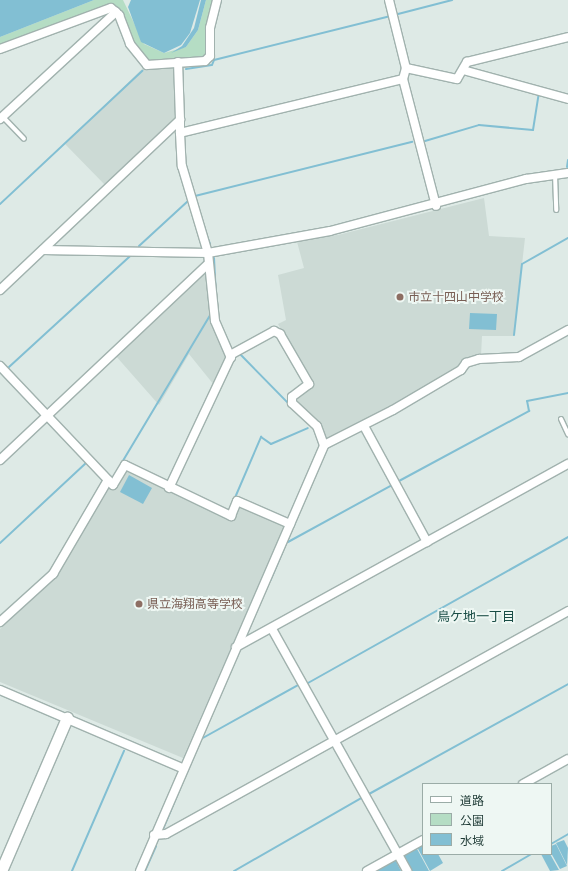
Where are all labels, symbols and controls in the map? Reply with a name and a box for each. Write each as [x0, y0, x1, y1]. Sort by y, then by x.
place label: 市立十四山中学校 [408, 290, 504, 304]
marker: 市立十四山中学校 [395, 292, 405, 302]
place label: 県立海翔高等学校 [147, 597, 243, 611]
marker: 県立海翔高等学校 [134, 599, 144, 609]
district label: 鳥ケ地一丁目 [437, 608, 515, 624]
legend [422, 783, 552, 855]
text: 道路 [460, 793, 484, 808]
text: 公園 [460, 813, 484, 828]
text: 水域 [460, 833, 484, 848]

